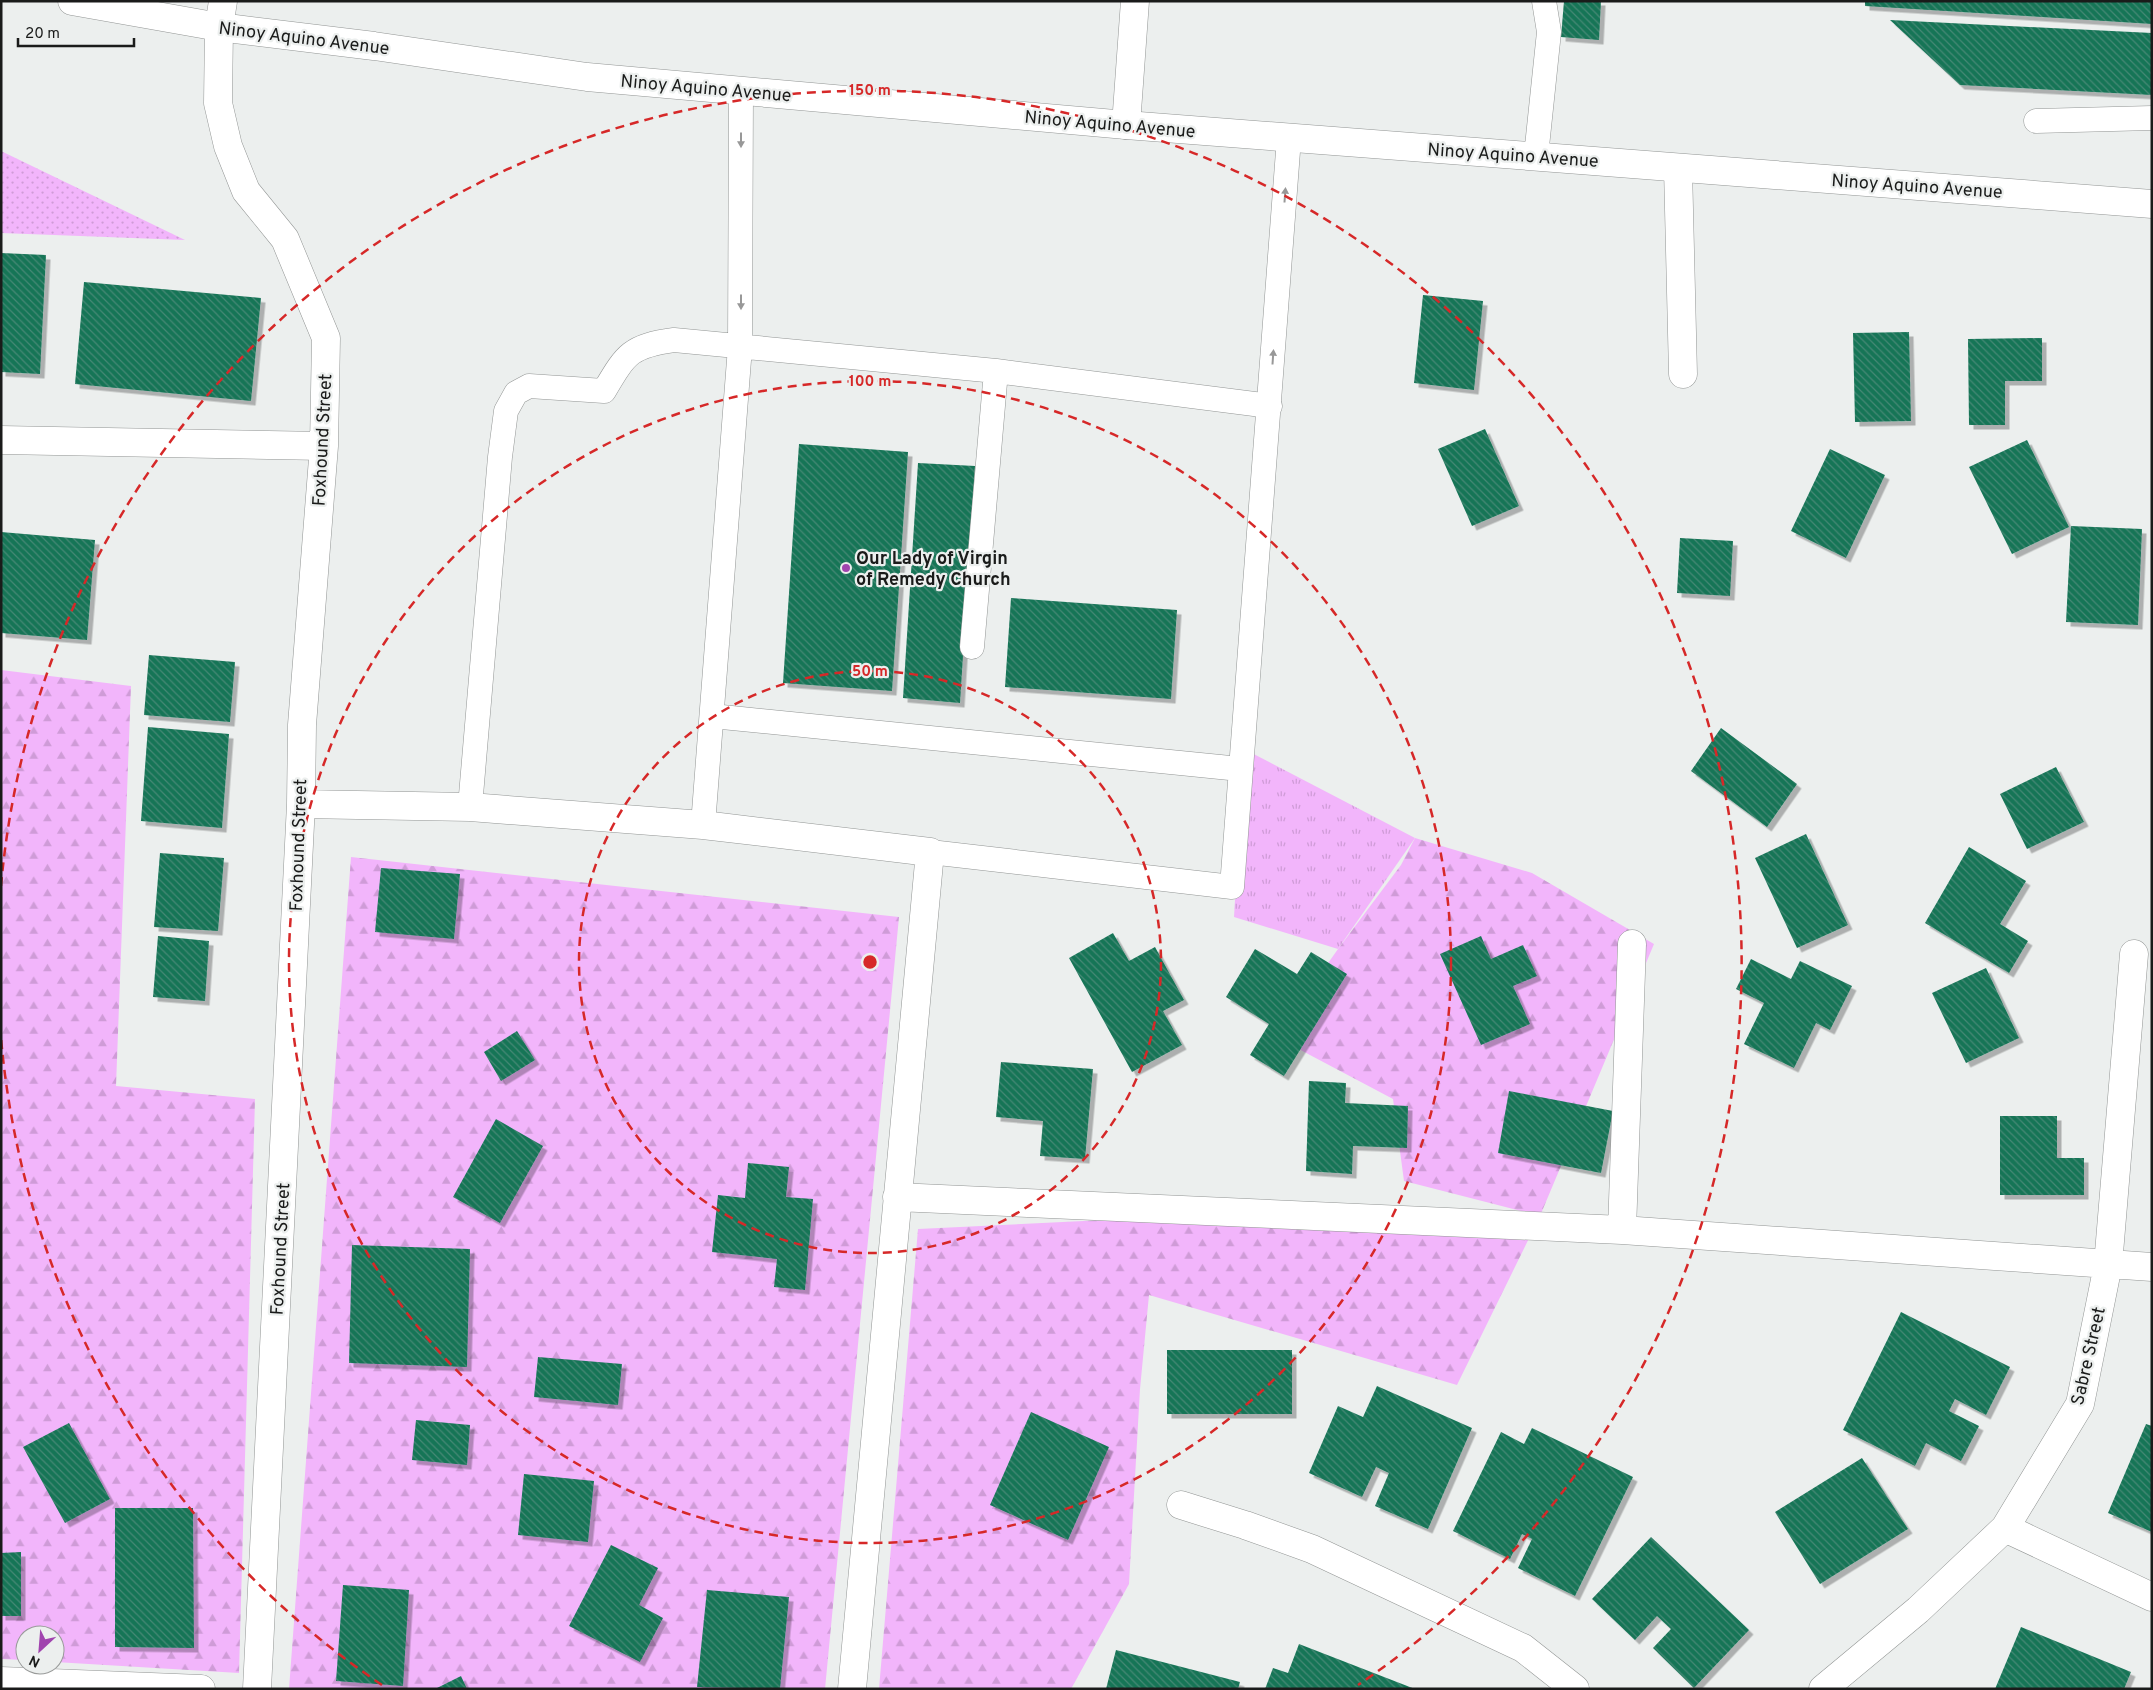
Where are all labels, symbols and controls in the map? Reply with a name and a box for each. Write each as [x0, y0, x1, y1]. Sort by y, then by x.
scale bar [18, 15, 134, 47]
street label: Ninoy Aquino Avenue [217, 18, 390, 61]
text: 20 m [25, 25, 60, 44]
street label: Ninoy Aquino Avenue [619, 71, 792, 108]
text: 150 m [849, 82, 891, 101]
street label: Ninoy Aquino Avenue [1023, 107, 1196, 144]
one-way arrow [737, 132, 745, 148]
street label: Ninoy Aquino Avenue [1426, 139, 1599, 174]
street label: Ninoy Aquino Avenue [1830, 170, 2003, 205]
one-way arrow [1281, 187, 1289, 203]
one-way arrow [737, 294, 745, 310]
one-way arrow [1269, 349, 1277, 365]
street label: Foxhound Street [309, 373, 338, 507]
text: 100 m [849, 373, 891, 392]
place label: Our Lady of Virgin of Remedy Church [856, 548, 1011, 592]
marker: Our Lady of Virgin of Remedy Church [840, 562, 852, 574]
text: 50 m [852, 663, 888, 682]
street label: Foxhound Street [286, 778, 313, 912]
centre of rings [861, 953, 879, 971]
street label: Foxhound Street [267, 1182, 296, 1316]
street label: Sabre Street [2067, 1305, 2112, 1408]
north arrow [15, 1625, 65, 1675]
text: N [27, 1650, 43, 1670]

